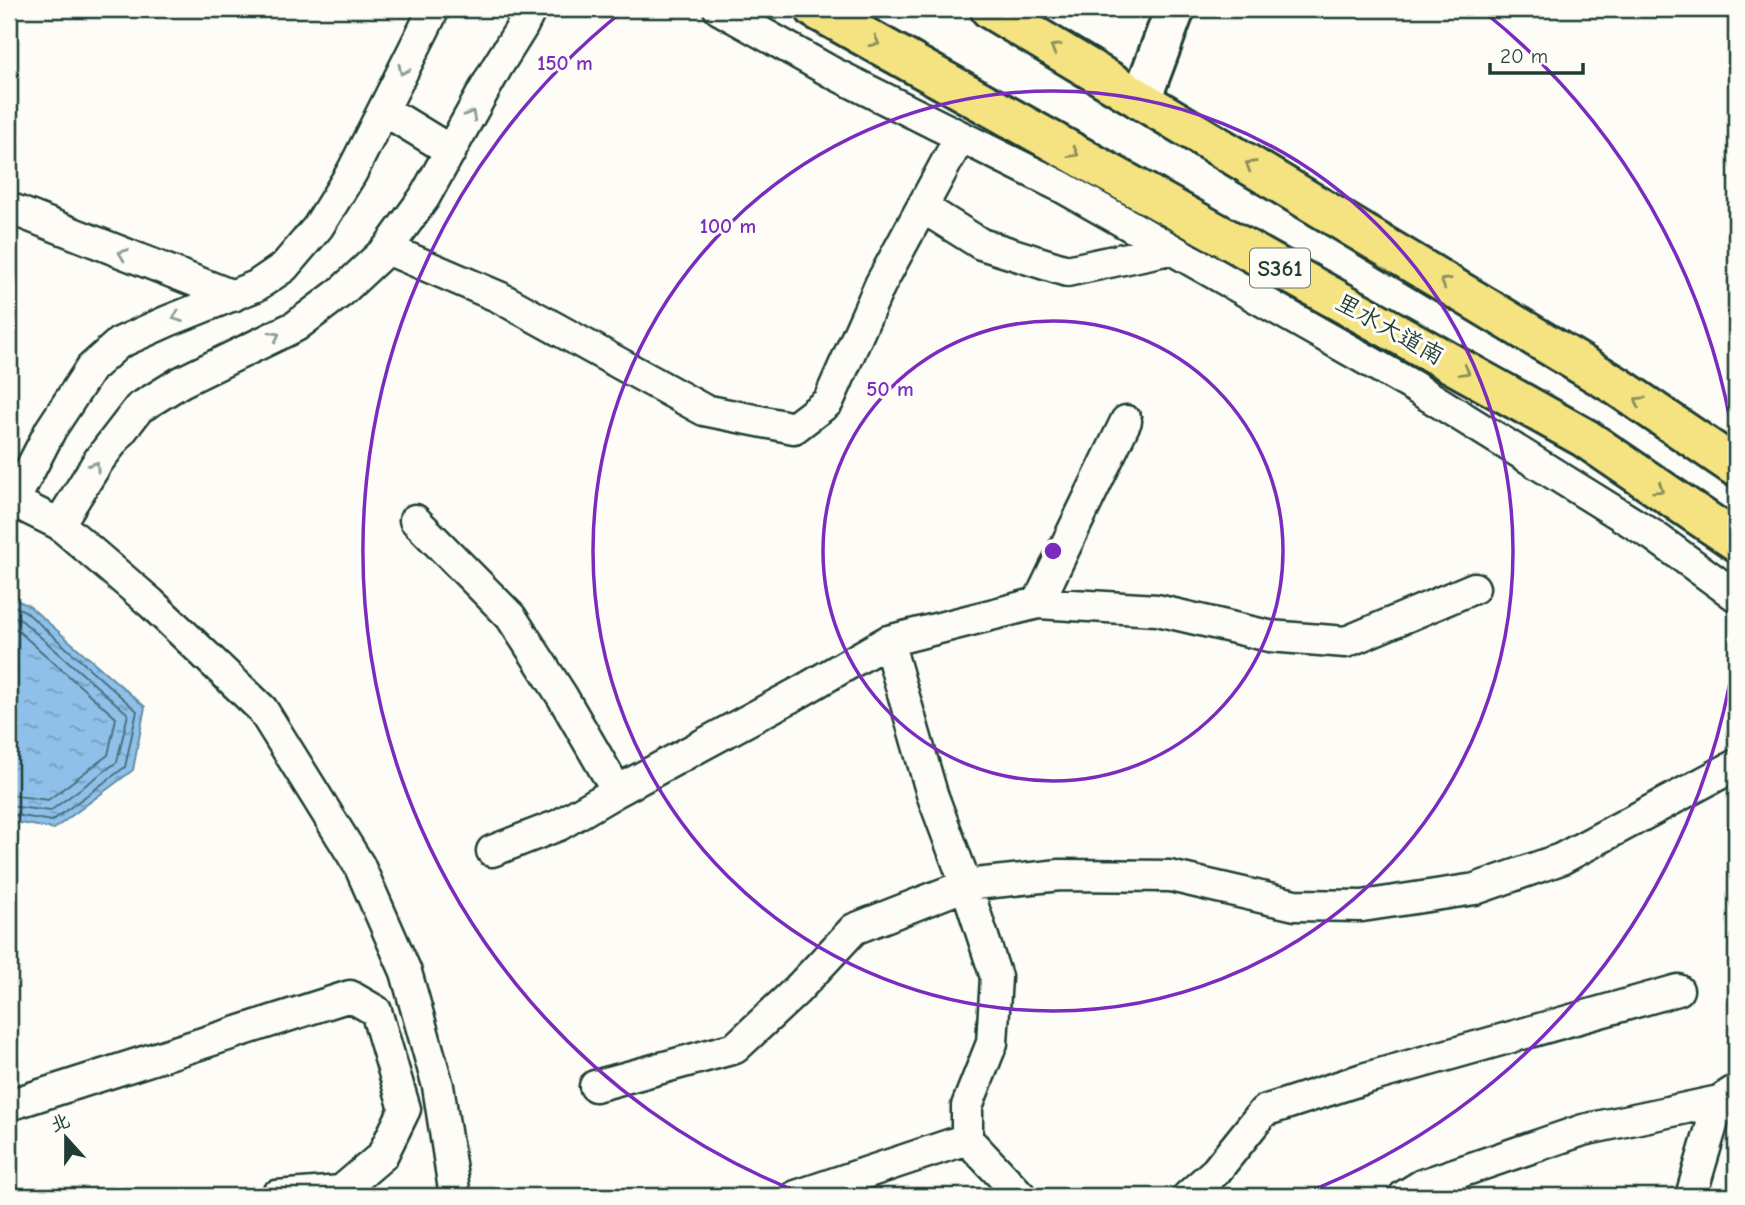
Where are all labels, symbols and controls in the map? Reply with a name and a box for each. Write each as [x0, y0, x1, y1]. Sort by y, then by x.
scale bar [1490, 32, 1582, 76]
one-way arrow [868, 34, 880, 47]
one-way arrow [1050, 44, 1063, 57]
text: 20 m [1500, 44, 1548, 68]
text: 150 m [537, 51, 593, 75]
one-way arrow [398, 63, 412, 75]
one-way arrow [463, 110, 476, 122]
one-way arrow [1066, 145, 1079, 158]
one-way arrow [1245, 161, 1258, 174]
text: 100 m [700, 214, 756, 238]
road number: S361 [1250, 248, 1310, 288]
one-way arrow [118, 249, 130, 263]
one-way arrow [1440, 278, 1453, 291]
street label: 里水大道南 [1331, 288, 1449, 370]
one-way arrow [172, 309, 184, 323]
one-way arrow [268, 331, 280, 345]
one-way arrow [1458, 363, 1470, 376]
text: 50 m [866, 377, 914, 401]
one-way arrow [1634, 396, 1647, 409]
one-way arrow [86, 461, 99, 474]
one-way arrow [1652, 480, 1665, 493]
centre of rings [1041, 539, 1065, 563]
north arrow [32, 1104, 102, 1174]
text: 北 [47, 1109, 73, 1137]

